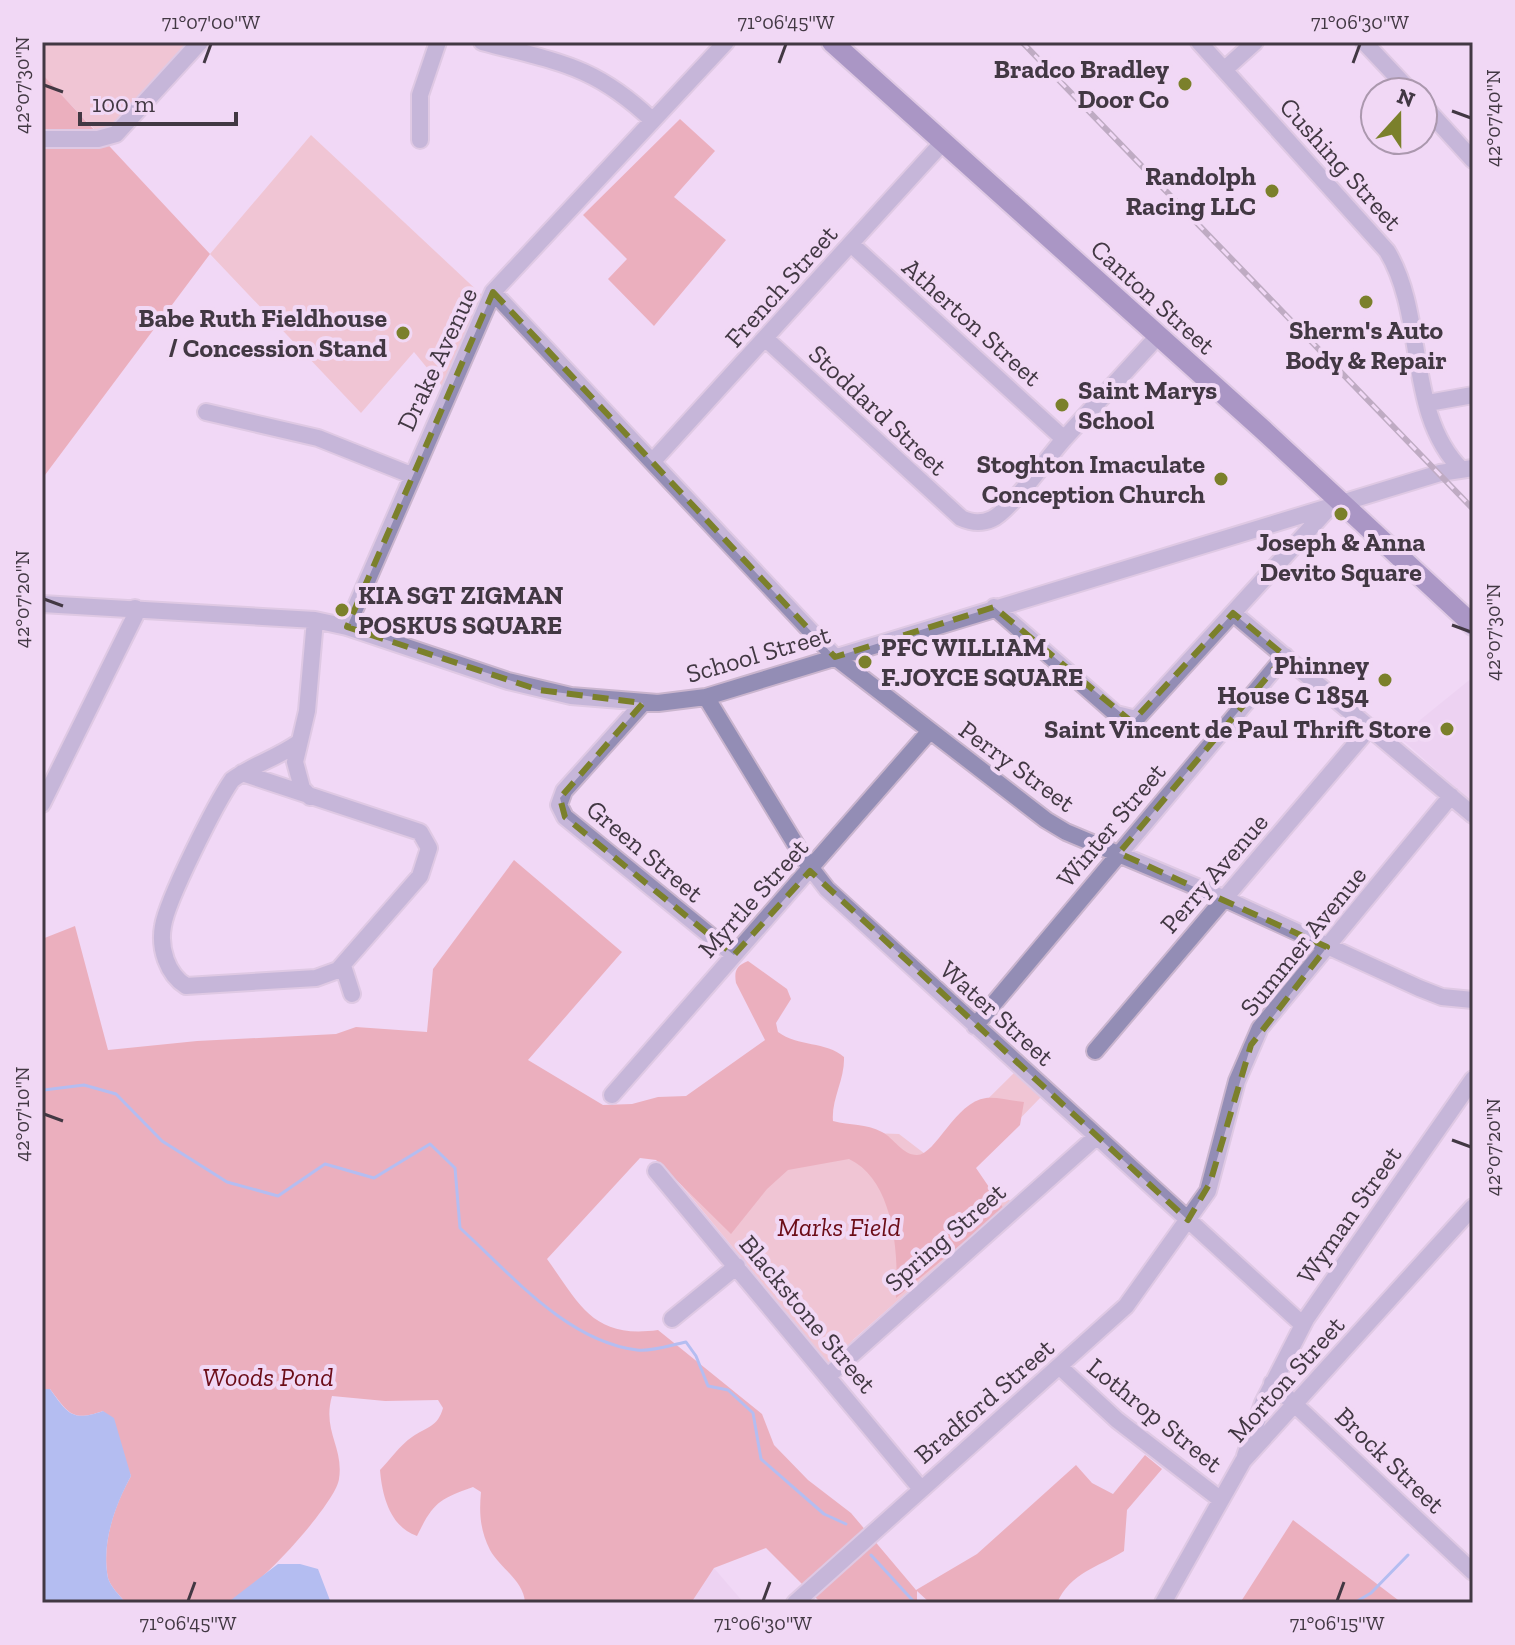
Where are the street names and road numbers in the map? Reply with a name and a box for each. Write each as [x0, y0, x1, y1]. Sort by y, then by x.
street label: Cushing Street [1273, 91, 1409, 237]
street label: French Street [718, 218, 844, 354]
street label: Canton Street [1084, 233, 1222, 362]
street label: Atherton Street [896, 251, 1048, 393]
street label: Drake Avenue [390, 282, 484, 436]
street label: Stoddard Street [802, 338, 954, 482]
street label: School Street [682, 618, 834, 690]
street label: Perry Street [953, 713, 1081, 819]
street label: Winter Street [1050, 756, 1173, 894]
street label: Green Street [580, 793, 710, 909]
street label: Perry Avenue [1153, 806, 1275, 940]
street label: Myrtle Street [691, 832, 815, 964]
street label: Summer Avenue [1233, 860, 1373, 1022]
street label: Water Street [933, 953, 1061, 1073]
street label: Wyman Street [1290, 1140, 1408, 1290]
street label: Spring Street [878, 1176, 1012, 1298]
street label: Blackstone Street [733, 1228, 884, 1400]
street label: Morton Street [1221, 1309, 1351, 1449]
street label: Bradford Street [908, 1331, 1061, 1470]
street label: Lothrop Street [1081, 1351, 1229, 1479]
street label: Brock Street [1329, 1400, 1452, 1520]

